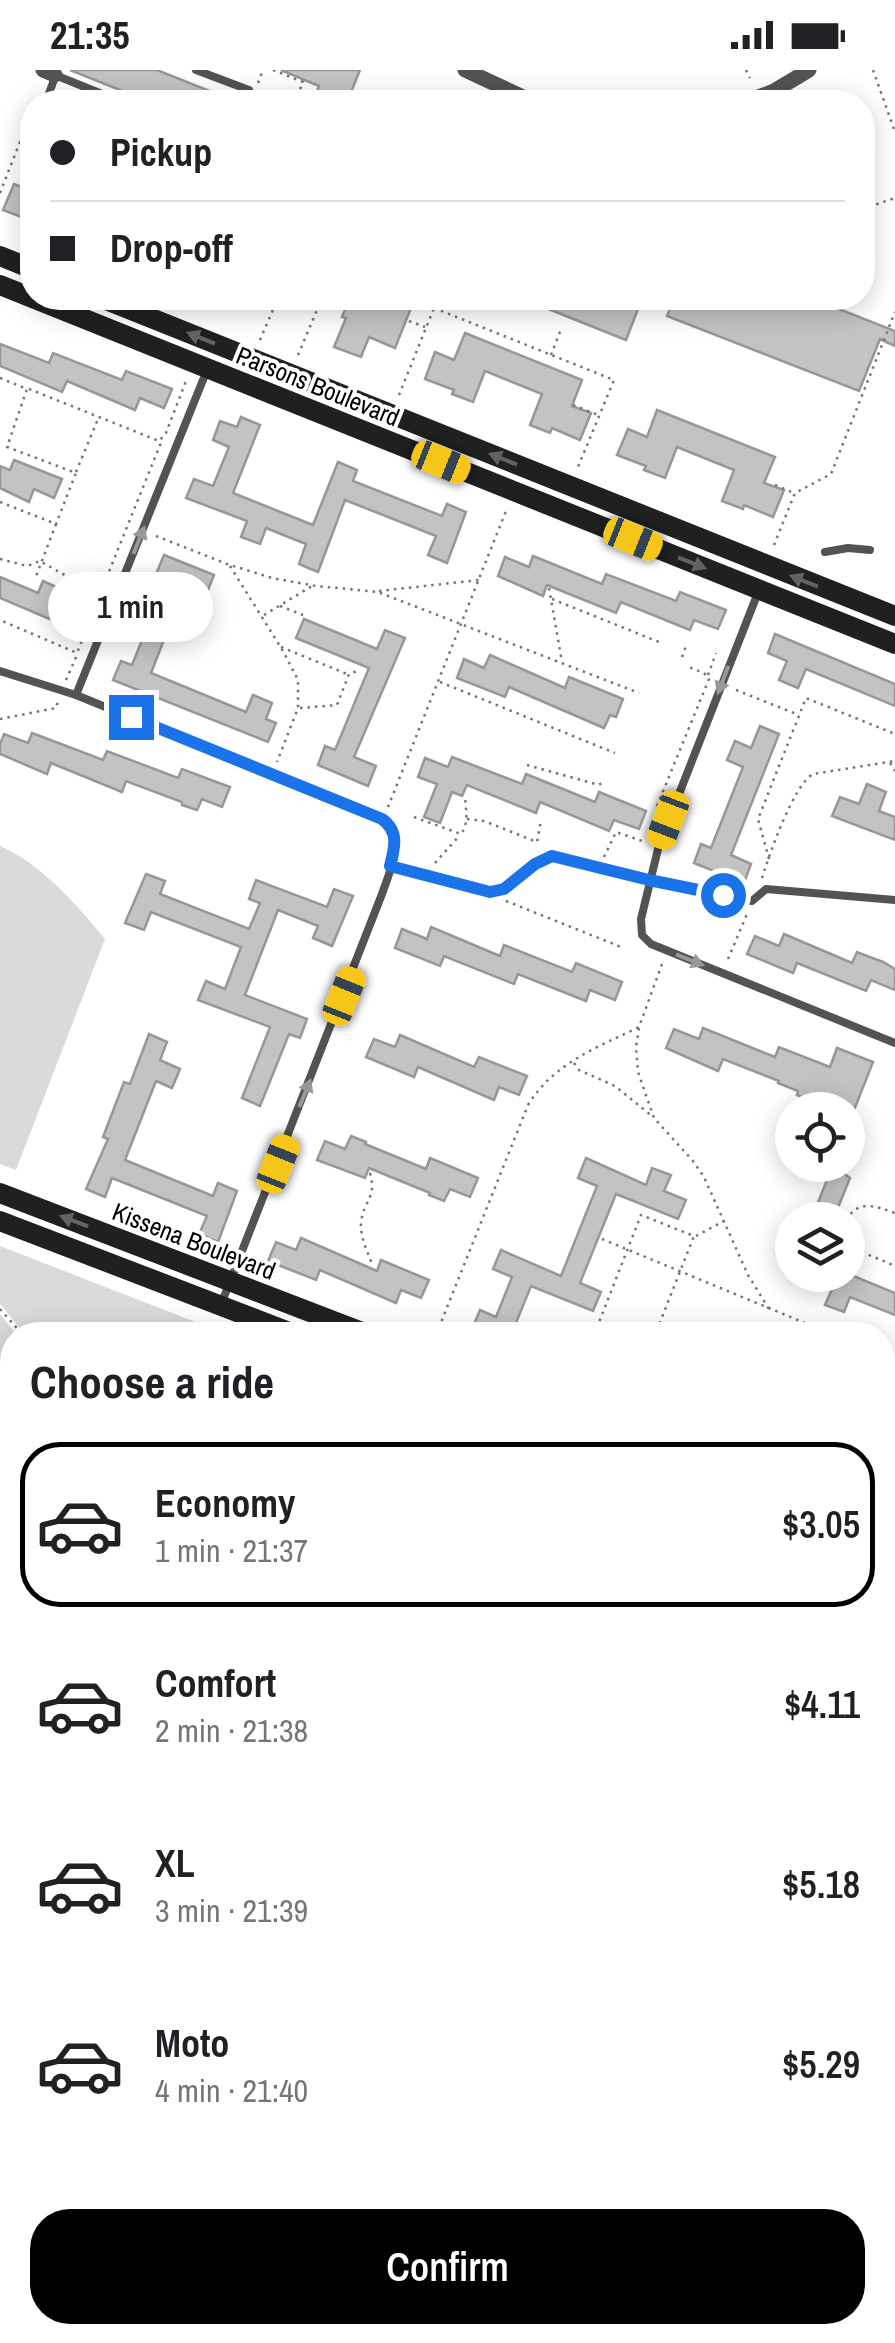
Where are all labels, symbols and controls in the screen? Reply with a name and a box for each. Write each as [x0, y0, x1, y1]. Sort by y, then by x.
text: 21:35 [50, 10, 130, 61]
text: Pickup [110, 127, 212, 178]
text: Drop-off [110, 223, 233, 274]
one-way arrow [186, 330, 216, 346]
street label: Parsons Boulevard [231, 338, 405, 434]
car [408, 437, 474, 487]
one-way arrow [488, 451, 517, 467]
car [600, 514, 666, 564]
one-way arrow [132, 524, 147, 554]
one-way arrow [678, 555, 708, 571]
callout: 1 min [48, 572, 214, 642]
one-way arrow [789, 572, 819, 588]
text: 1 min [97, 585, 164, 628]
one-way arrow [715, 666, 731, 696]
route end [109, 695, 154, 740]
car [643, 787, 693, 853]
route start [701, 873, 746, 918]
one-way arrow [676, 953, 706, 969]
car [319, 963, 369, 1029]
one-way arrow [298, 1078, 314, 1108]
map controls [775, 1092, 865, 1292]
button: locate [775, 1092, 865, 1182]
car [253, 1131, 303, 1197]
street label: Kissena Boulevard [108, 1194, 280, 1288]
button: layers [775, 1202, 865, 1292]
one-way arrow [59, 1213, 89, 1229]
text: Choose a ride [30, 1351, 274, 1412]
text: Economy [155, 1478, 295, 1529]
icon: car [35, 1480, 125, 1570]
text: $3.05 [782, 1499, 860, 1550]
text: 1 min · 21:37 [155, 1529, 308, 1572]
text: Comfort [155, 1658, 276, 1709]
icon: car [35, 1660, 125, 1750]
text: $4.11 [784, 1679, 860, 1730]
text: 2 min · 21:38 [155, 1709, 308, 1752]
text: XL [155, 1838, 195, 1889]
icon: car [35, 1840, 125, 1930]
text: $5.18 [782, 1859, 860, 1910]
text: 3 min · 21:39 [155, 1889, 308, 1932]
text: Moto [155, 2018, 229, 2069]
icon: car [35, 2020, 125, 2110]
text: $5.29 [782, 2039, 860, 2090]
text: 4 min · 21:40 [155, 2069, 308, 2112]
button: Confirm [30, 2209, 865, 2324]

